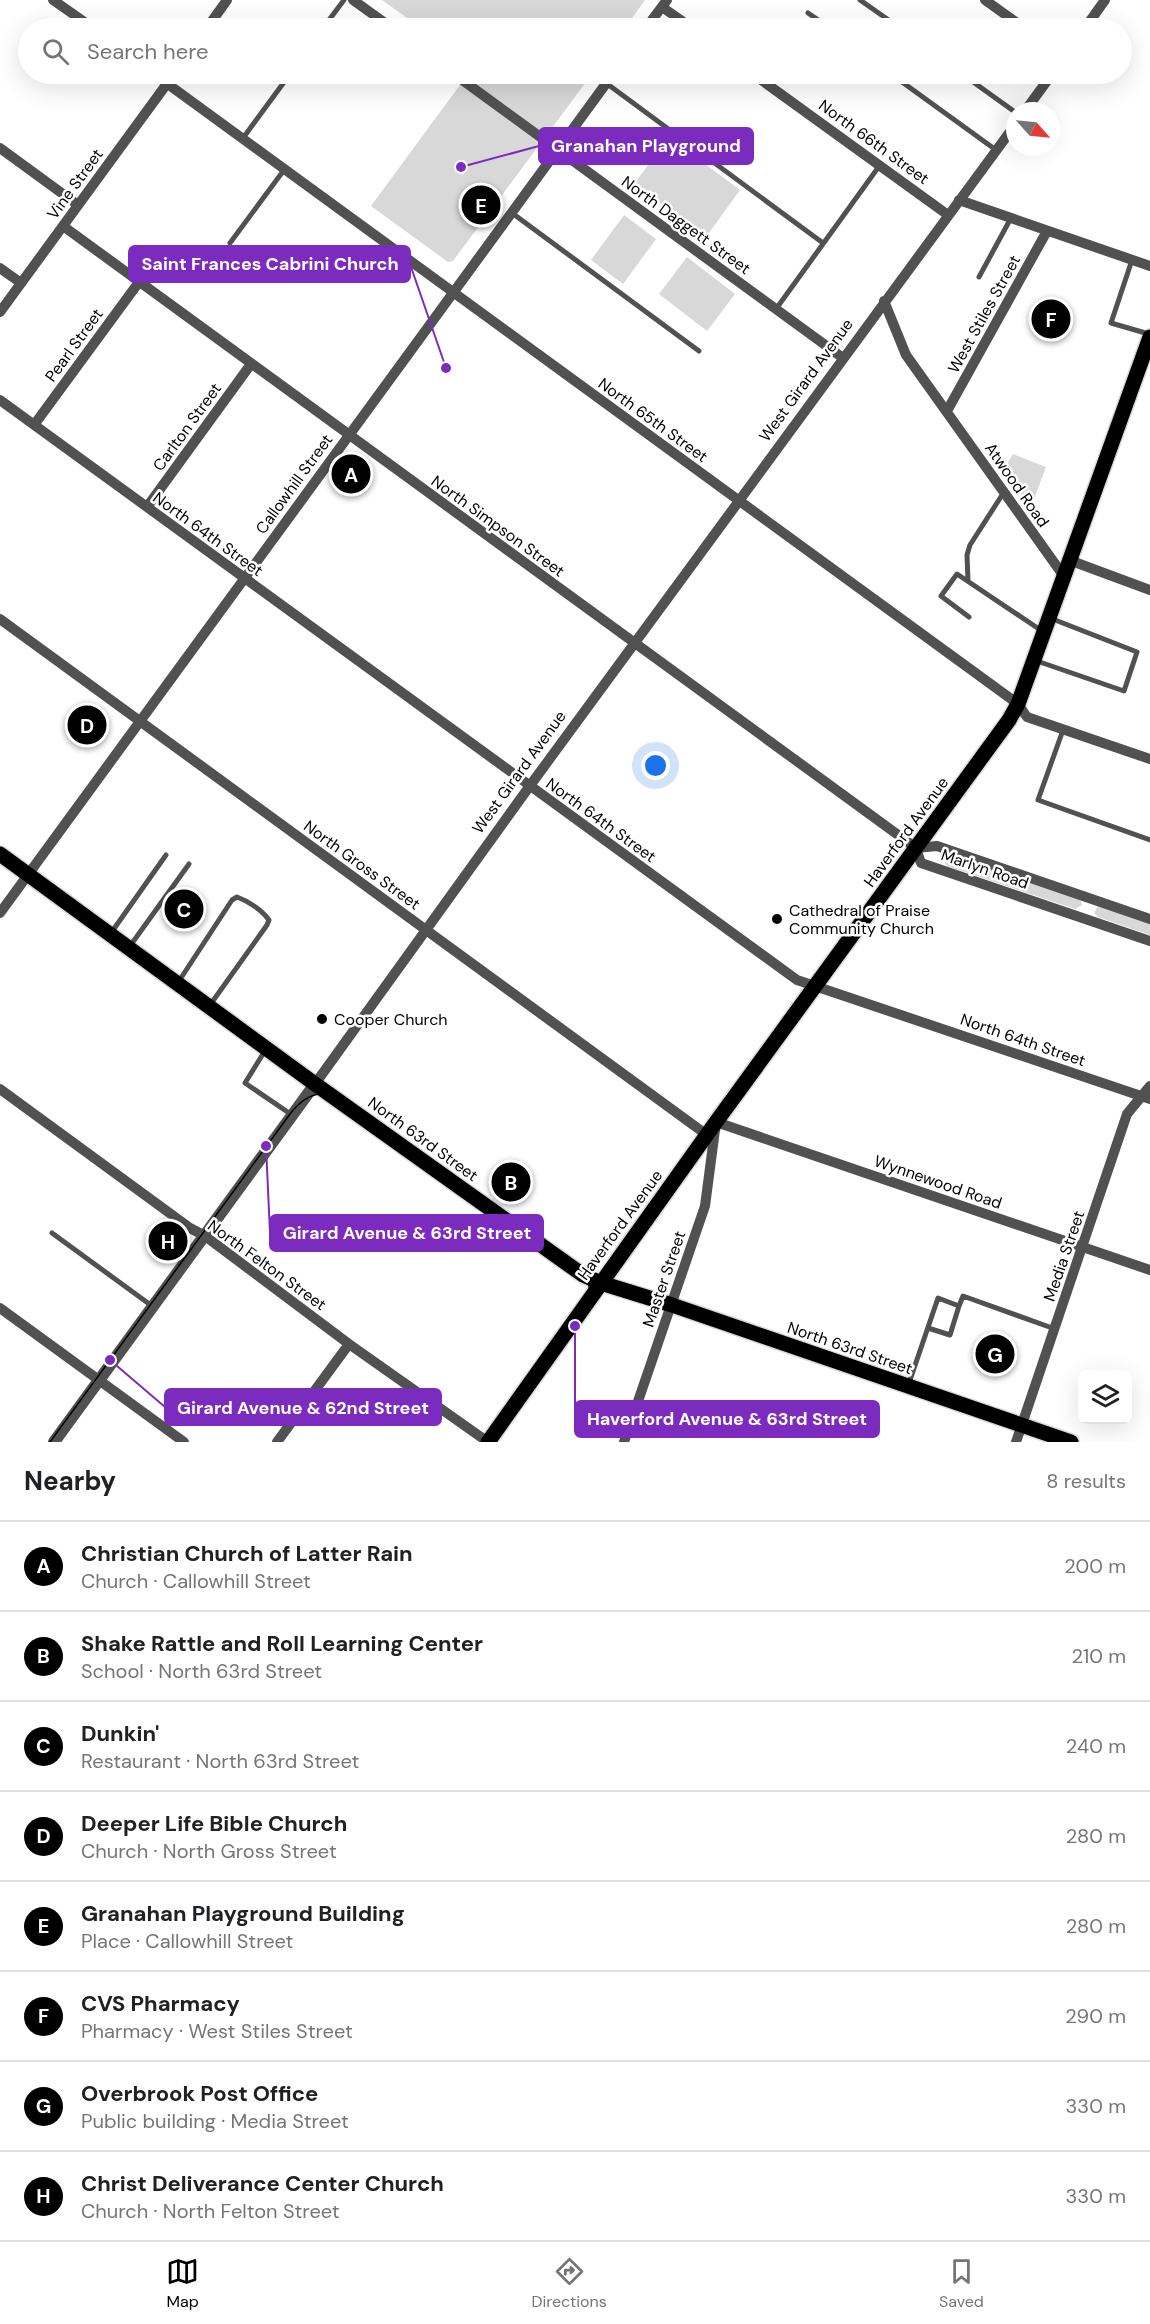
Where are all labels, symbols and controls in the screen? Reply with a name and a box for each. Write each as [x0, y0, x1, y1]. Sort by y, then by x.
search box [18, 18, 1132, 84]
icon: search [39, 35, 72, 68]
text: Search here [87, 37, 208, 66]
street label: North 66th Street [815, 95, 933, 189]
north arrow [1006, 102, 1060, 156]
callout: Granahan Playground [539, 128, 753, 164]
text: Granahan Playground [551, 134, 741, 158]
street label: Vine Street [42, 144, 108, 224]
street label: North Daggett Street [617, 171, 755, 279]
pin: E [462, 182, 500, 228]
callout: Saint Frances Cabrini Church [129, 246, 410, 282]
street label: West Stiles Street [943, 251, 1025, 377]
text: Saint Frances Cabrini Church [141, 252, 399, 276]
pin: F [1032, 296, 1070, 342]
street label: Pearl Street [40, 304, 108, 386]
street label: West Girard Avenue [754, 314, 858, 446]
street label: North 65th Street [594, 373, 712, 467]
street label: Carlton Street [148, 379, 226, 475]
street label: Callowhill Street [251, 430, 337, 538]
street label: Atwood Road [980, 439, 1054, 531]
pin: A [332, 452, 370, 496]
street label: North Simpson Street [427, 471, 569, 581]
street label: North 64th Street [149, 487, 267, 581]
pin: D [68, 702, 106, 748]
street label: West Girard Avenue [467, 706, 571, 838]
your location [641, 751, 670, 780]
street label: North 64th Street [542, 773, 660, 867]
street label: Haverford Avenue [859, 773, 953, 891]
street label: North Gross Street [300, 816, 424, 914]
street label: Marlyn Road [938, 844, 1032, 894]
pin: C [164, 886, 204, 932]
place label: Cathedral of Praise Community Church [789, 900, 934, 939]
marker: Cathedral of Praise Community Church [770, 912, 784, 926]
place label: Cooper Church [334, 1009, 448, 1030]
street label: North 64th Street [958, 1009, 1088, 1071]
marker: Cooper Church [315, 1012, 329, 1026]
street label: North 63rd Street [364, 1092, 482, 1186]
street label: Wynnewood Road [871, 1150, 1005, 1214]
pin: B [492, 1160, 530, 1204]
street label: Haverford Avenue [573, 1166, 667, 1284]
street label: Media Street [1039, 1208, 1089, 1304]
street label: North Felton Street [204, 1215, 330, 1315]
callout: Girard Avenue & 63rd Street [270, 1215, 543, 1251]
pin: H [148, 1218, 188, 1264]
text: Girard Avenue & 63rd Street [283, 1221, 531, 1245]
street label: Master Street [638, 1228, 690, 1330]
street label: North 63rd Street [785, 1317, 915, 1379]
pin: G [976, 1332, 1014, 1376]
map controls [1078, 1370, 1132, 1424]
button: layers [1078, 1370, 1132, 1424]
callout: Girard Avenue & 62nd Street [165, 1389, 441, 1425]
text: Girard Avenue & 62nd Street [177, 1396, 429, 1420]
callout: Haverford Avenue & 63rd Street [575, 1401, 879, 1437]
text: Haverford Avenue & 63rd Street [587, 1407, 867, 1431]
text: Nearby [24, 1464, 116, 1498]
text: 8 results [1046, 1468, 1126, 1494]
text: Christian Church of Latter Rain [81, 1539, 413, 1568]
text: A [36, 1553, 51, 1579]
text: 200 m [1064, 1553, 1126, 1579]
text: Church · Callowhill Street [81, 1568, 311, 1594]
text: Shake Rattle and Roll Learning Center [81, 1629, 483, 1658]
text: B [37, 1643, 50, 1669]
text: 210 m [1071, 1643, 1126, 1669]
text: School · North 63rd Street [81, 1658, 322, 1684]
text: Dunkin' [81, 1719, 159, 1748]
text: C [36, 1733, 51, 1759]
text: 240 m [1066, 1733, 1126, 1759]
text: Restaurant · North 63rd Street [81, 1748, 359, 1774]
text: Deeper Life Bible Church [81, 1809, 347, 1838]
text: D [36, 1823, 51, 1849]
text: 280 m [1066, 1823, 1126, 1849]
text: Church · North Gross Street [81, 1838, 337, 1864]
text: Granahan Playground Building [81, 1899, 405, 1928]
text: E [38, 1913, 49, 1939]
text: 280 m [1066, 1913, 1126, 1939]
text: Place · Callowhill Street [81, 1928, 293, 1954]
text: CVS Pharmacy [81, 1989, 240, 2018]
text: F [38, 2003, 49, 2029]
text: 290 m [1065, 2003, 1126, 2029]
text: Pharmacy · West Stiles Street [81, 2018, 353, 2044]
text: Overbrook Post Office [81, 2079, 318, 2108]
text: G [36, 2093, 51, 2119]
text: 330 m [1066, 2093, 1126, 2119]
text: Public building · Media Street [81, 2108, 349, 2134]
text: Christ Deliverance Center Church [81, 2169, 444, 2198]
text: H [36, 2183, 51, 2209]
text: 330 m [1066, 2183, 1126, 2209]
text: Church · North Felton Street [81, 2198, 340, 2224]
tab: Map [166, 2255, 199, 2312]
tab: Directions [531, 2255, 607, 2312]
tab: Saved [939, 2255, 984, 2312]

